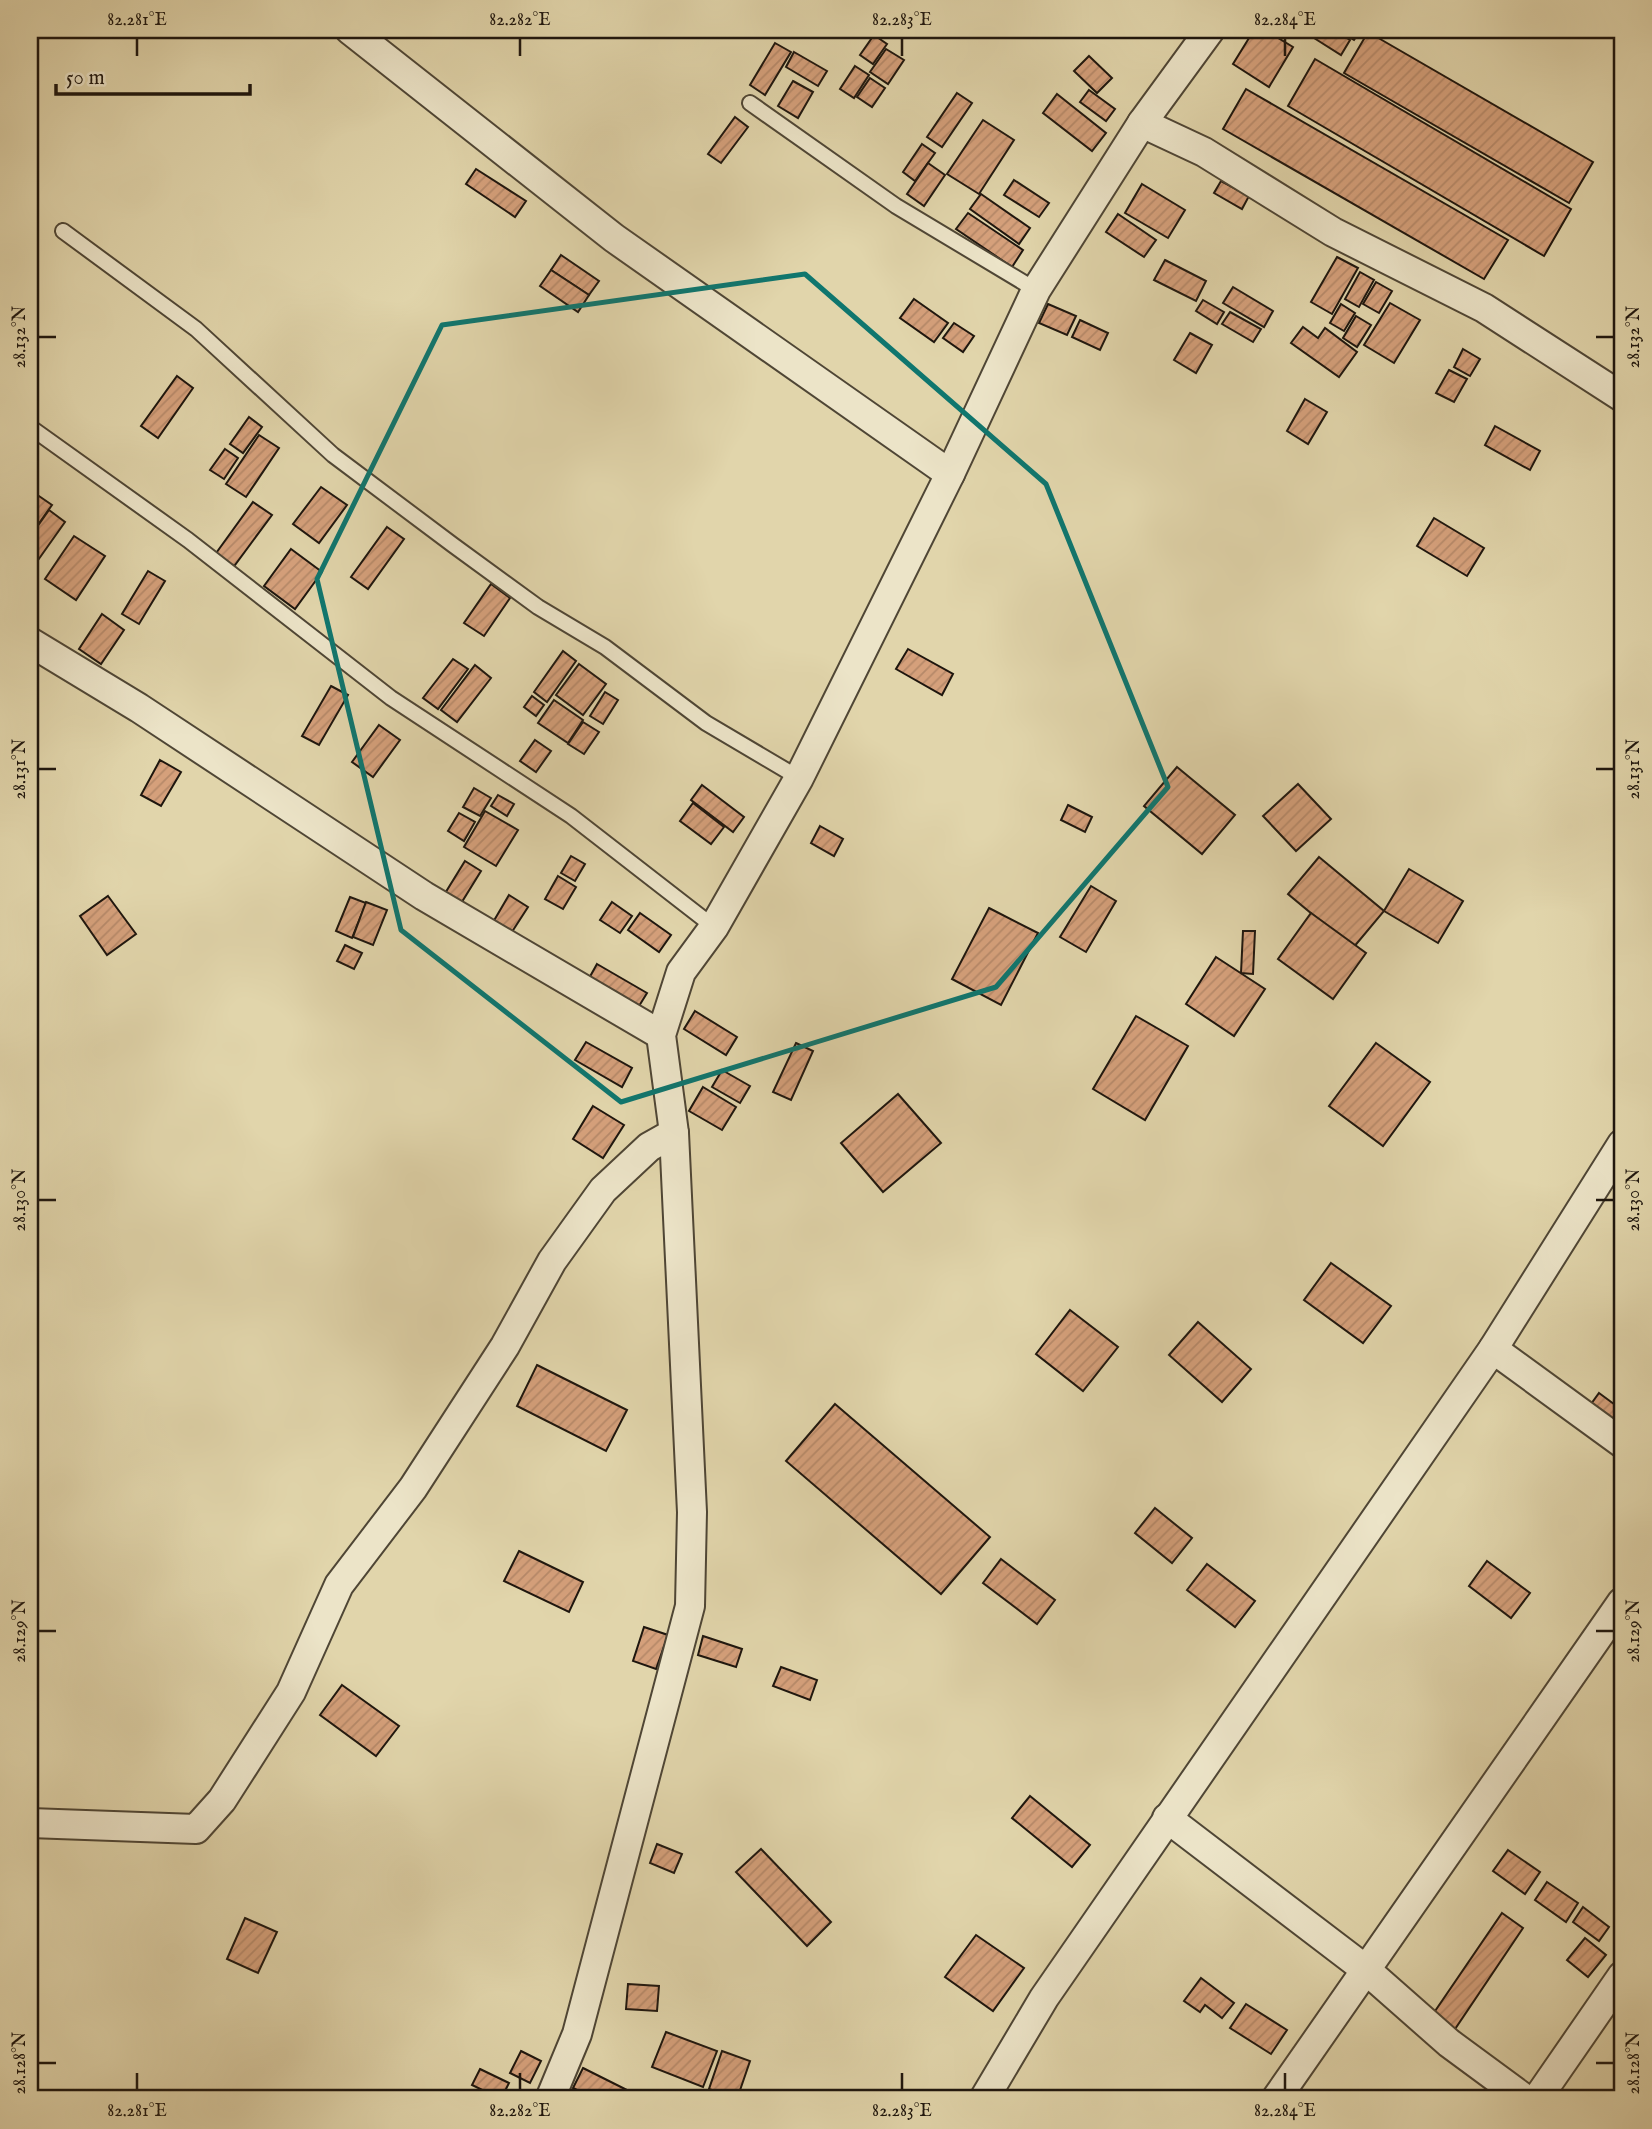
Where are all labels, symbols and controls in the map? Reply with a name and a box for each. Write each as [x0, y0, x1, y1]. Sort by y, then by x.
text: 82.281°E [107, 9, 167, 32]
text: 82.282°E [489, 9, 551, 32]
text: 82.283°E [872, 9, 932, 32]
text: 82.284°E [1254, 9, 1316, 32]
scale bar [56, 52, 250, 96]
text: 50 m [66, 65, 105, 92]
text: 28.132°N [9, 305, 32, 368]
text: 28.132°N [1623, 305, 1646, 368]
text: 28.131°N [9, 738, 32, 799]
text: 28.131°N [1623, 738, 1646, 799]
text: 28.130°N [9, 1168, 32, 1231]
text: 28.130°N [1623, 1168, 1646, 1231]
text: 28.129°N [9, 1599, 32, 1663]
text: 28.129°N [1623, 1599, 1646, 1663]
text: 28.128°N [9, 2031, 32, 2094]
text: 28.128°N [1623, 2031, 1646, 2094]
text: 82.281°E [107, 2100, 167, 2123]
text: 82.282°E [489, 2100, 551, 2123]
text: 82.283°E [872, 2100, 932, 2123]
text: 82.284°E [1254, 2100, 1316, 2123]

